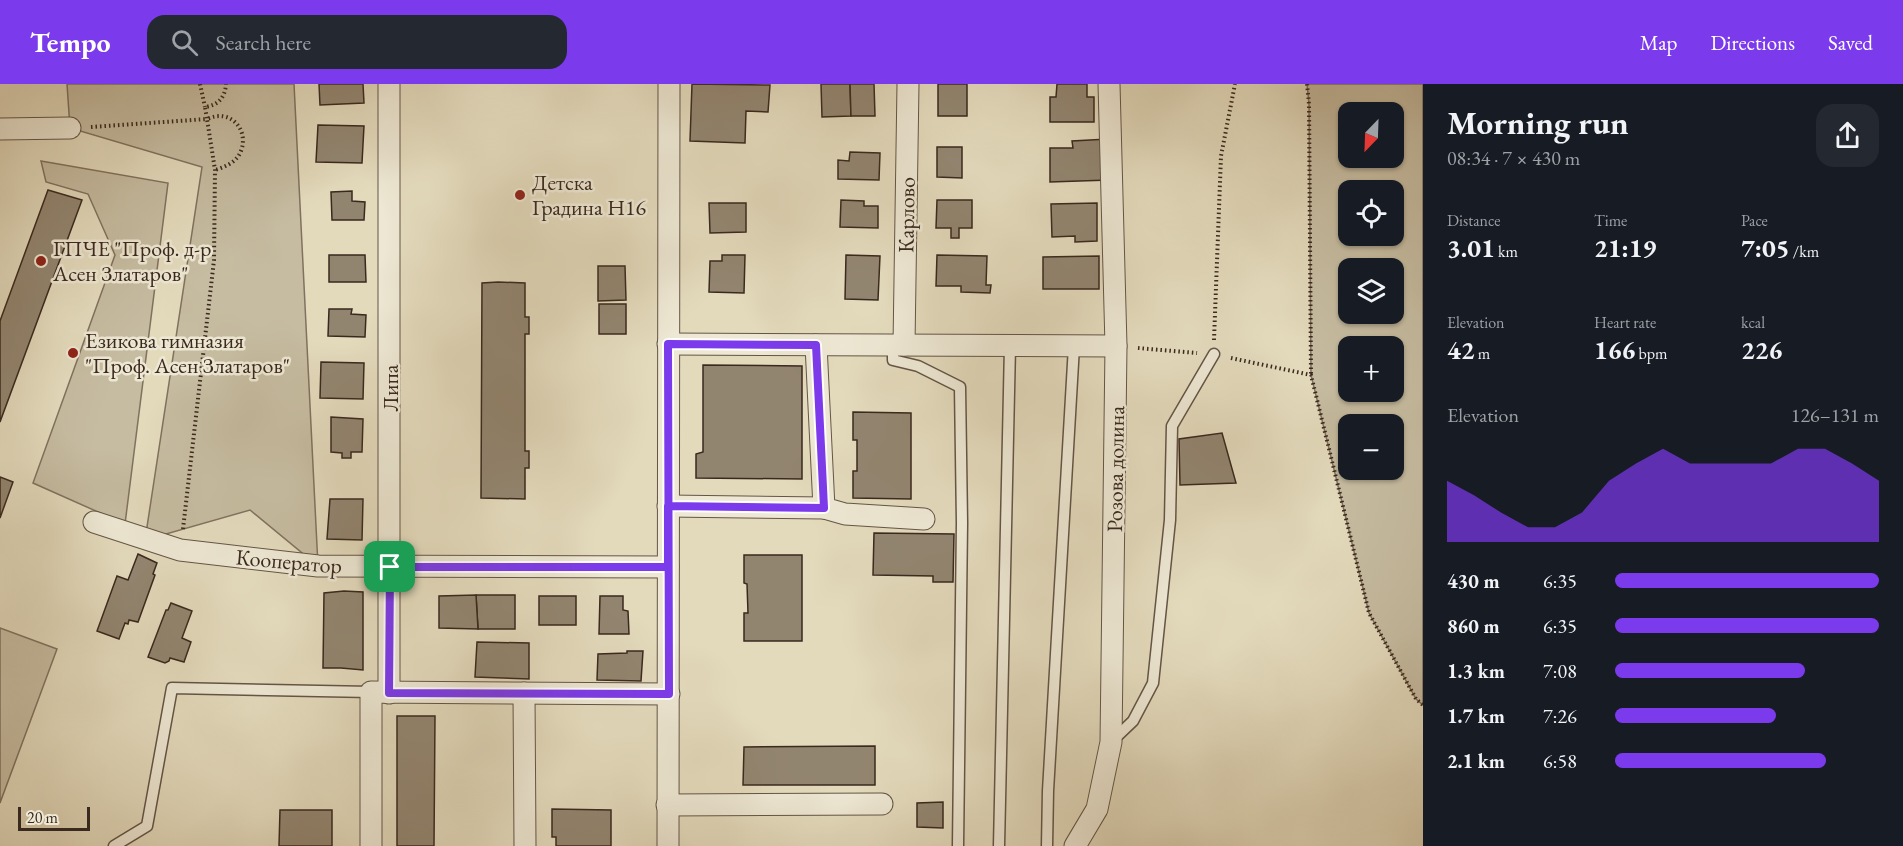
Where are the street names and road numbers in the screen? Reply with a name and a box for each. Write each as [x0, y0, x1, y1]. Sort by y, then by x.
street label: Карлово [891, 177, 922, 253]
street label: Липа [376, 364, 405, 412]
street label: Розова долина [1100, 405, 1131, 532]
street label: Кооператор [235, 542, 343, 581]

